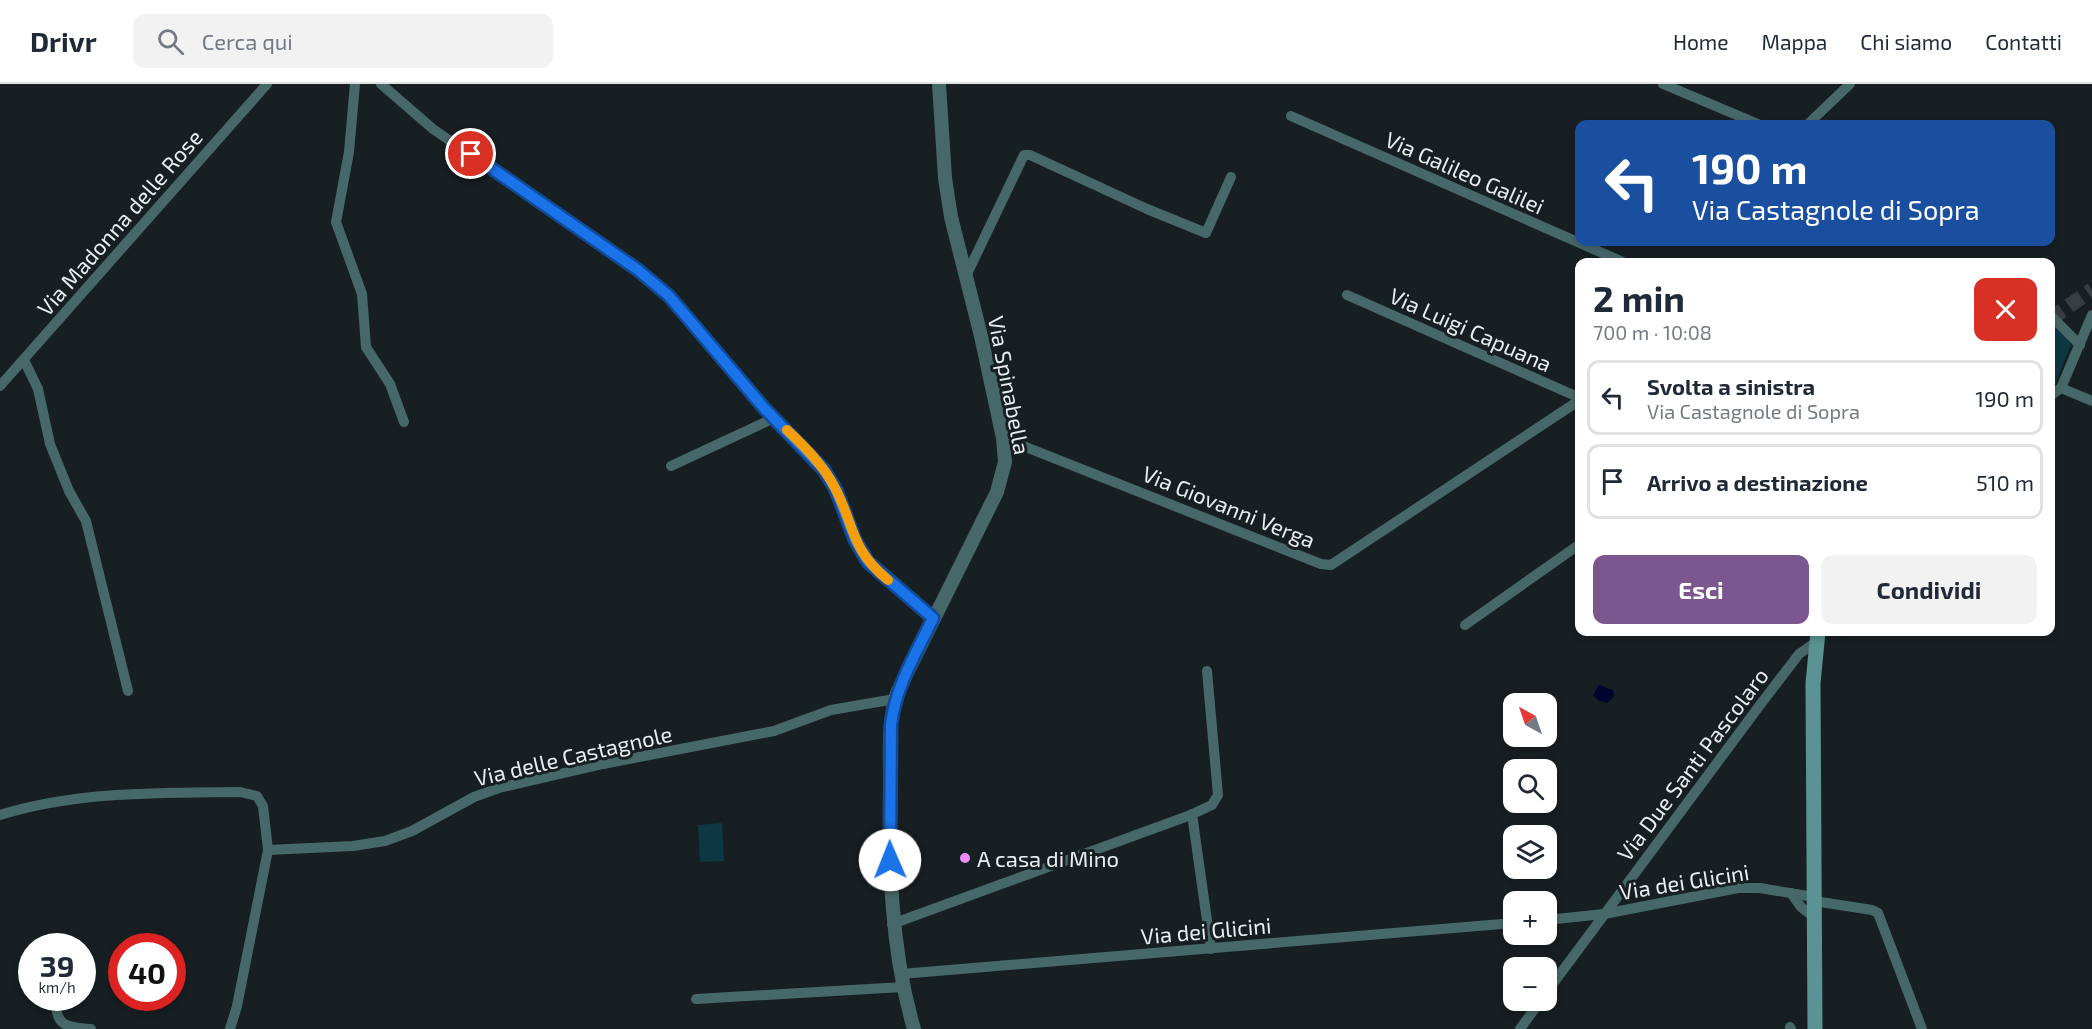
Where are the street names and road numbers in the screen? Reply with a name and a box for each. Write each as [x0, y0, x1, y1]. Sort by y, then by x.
street label: Via Madonna delle Rose [31, 124, 207, 320]
street label: Via Galileo Galilei [1382, 125, 1548, 219]
street label: Via Luigi Capuana [1386, 282, 1556, 376]
street label: Via Spinabella [984, 313, 1036, 457]
street label: Via Giovanni Verga [1139, 460, 1319, 552]
street label: Via Due Santi Pascolaro [1611, 663, 1773, 865]
street label: Via delle Castagnole [472, 720, 674, 790]
street label: Via dei Glicini [1617, 858, 1751, 904]
street label: Via dei Glicini [1140, 911, 1272, 949]

